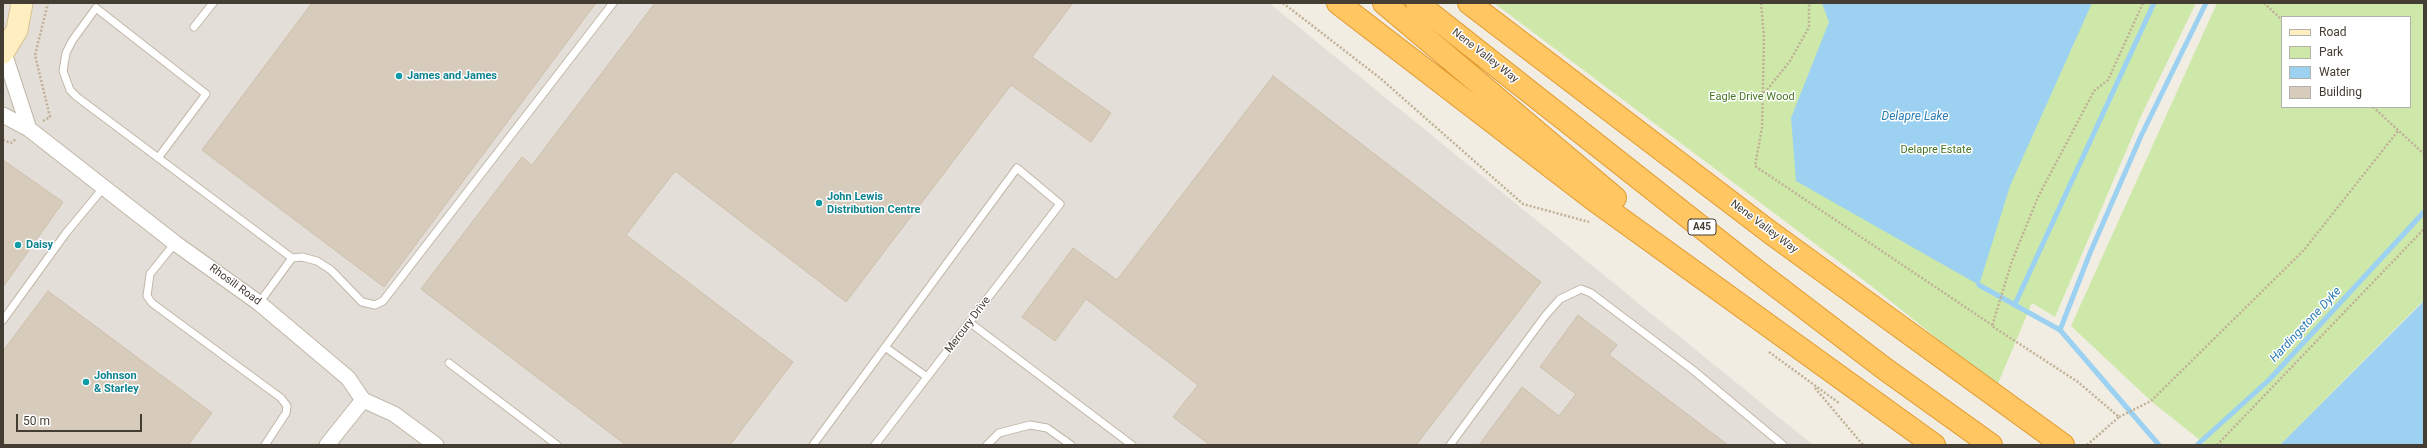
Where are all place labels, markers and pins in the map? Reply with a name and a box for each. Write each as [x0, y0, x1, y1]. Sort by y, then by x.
place label: James and James [407, 69, 497, 83]
marker: James and James [394, 71, 404, 81]
place label: John Lewis Distribution Centre [827, 190, 920, 216]
marker: John Lewis Distribution Centre [814, 198, 824, 208]
place label: Daisy [26, 238, 53, 252]
marker: Daisy [13, 240, 23, 250]
place label: Johnson & Starley [94, 369, 139, 395]
marker: Johnson & Starley [81, 377, 91, 387]

